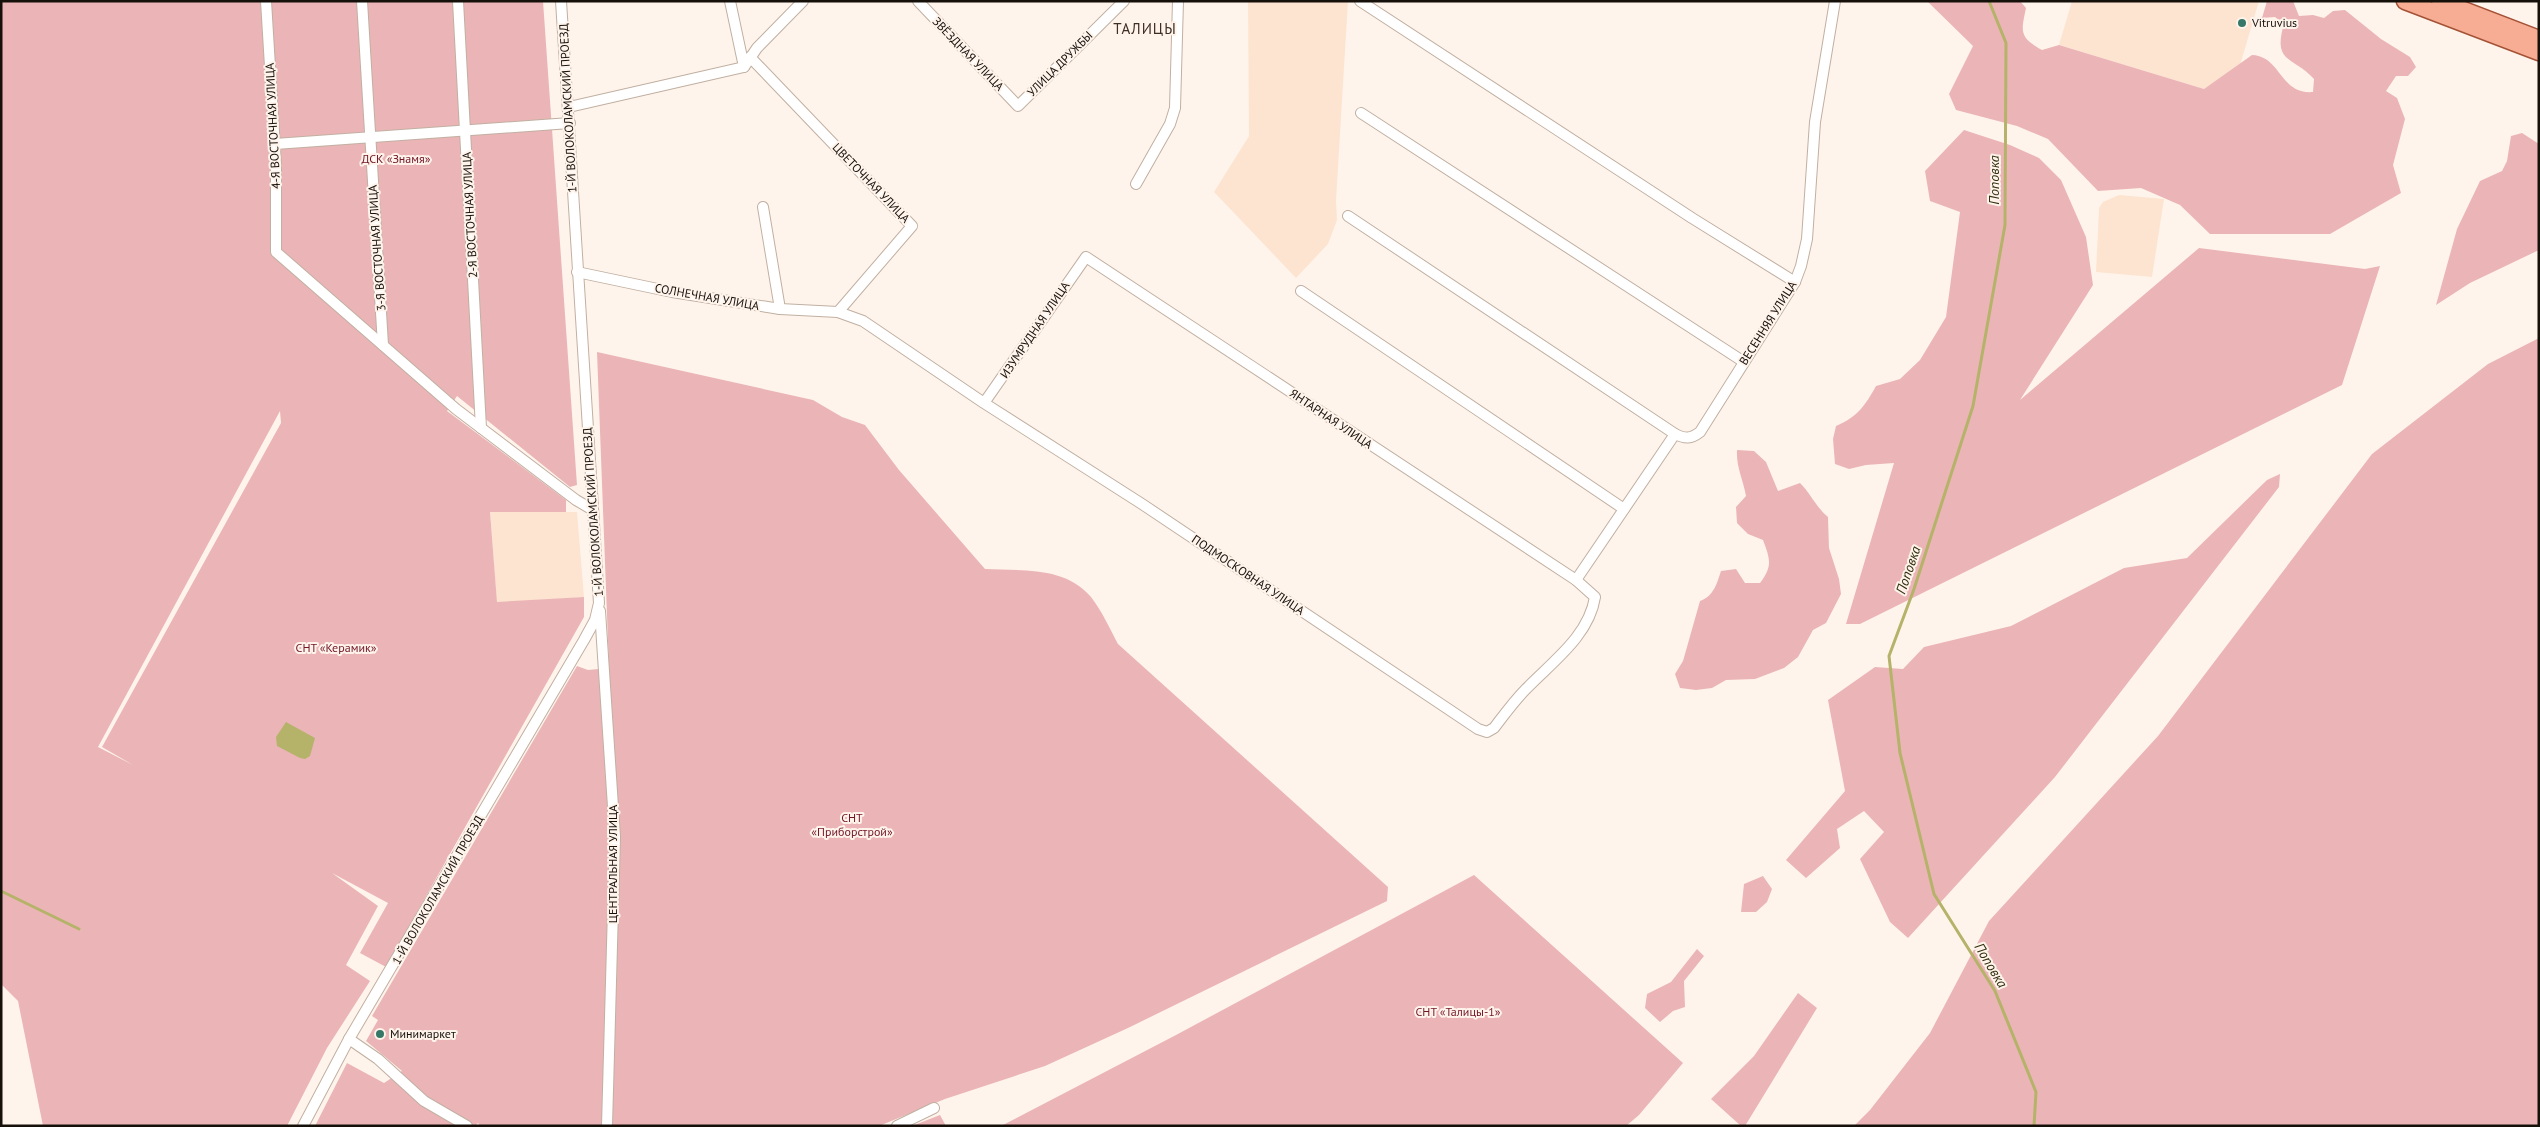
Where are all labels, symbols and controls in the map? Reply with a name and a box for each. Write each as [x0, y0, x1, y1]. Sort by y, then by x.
street label: ЗВЁЗДНАЯ УЛИЦА [929, 14, 1007, 94]
place label: Vitruvius [2251, 15, 2297, 30]
marker: Vitruvius [2236, 17, 2248, 29]
district label: ТАЛИЦЫ [1113, 19, 1177, 38]
street label: 1-Й ВОЛОКОЛАМСКИЙ ПРОЕЗД [556, 23, 579, 193]
street label: УЛИЦА ДРУЖБЫ [1024, 28, 1095, 99]
street label: 4-Я ВОСТОЧНАЯ УЛИЦА [262, 63, 283, 189]
street label: ЦВЕТОЧНАЯ УЛИЦА [829, 140, 913, 226]
park label: ДСК «Знамя» [362, 151, 431, 166]
street label: 2-Я ВОСТОЧНАЯ УЛИЦА [459, 152, 480, 278]
water label: Поповка [1985, 155, 2003, 205]
street label: 3-Я ВОСТОЧНАЯ УЛИЦА [365, 185, 388, 312]
street label: ВЕСЕННЯЯ УЛИЦА [1736, 278, 1800, 368]
street label: ИЗУМРУДНАЯ УЛИЦА [997, 279, 1073, 381]
street label: СОЛНЕЧНАЯ УЛИЦА [654, 280, 761, 313]
street label: ЯНТАРНАЯ УЛИЦА [1287, 385, 1375, 452]
street label: 1-Й ВОЛОКОЛАМСКИЙ ПРОЕЗД [579, 427, 606, 597]
street label: ПОДМОСКОВНАЯ УЛИЦА [1189, 531, 1307, 618]
water label: Поповка [1891, 544, 1925, 596]
park label: СНТ «Керамик» [296, 640, 377, 655]
street label: ЦЕНТРАЛЬНАЯ УЛИЦА [605, 805, 620, 923]
park label: СНТ «Приборстрой» [811, 810, 893, 839]
street label: 1-Й ВОЛОКОЛАМСКИЙ ПРОЕЗД [389, 813, 486, 967]
water label: Поповка [1971, 939, 2012, 991]
park label: СНТ «Талицы-1» [1415, 1004, 1501, 1019]
place label: Минимаркет [390, 1026, 456, 1041]
marker: Минимаркет [374, 1028, 386, 1040]

